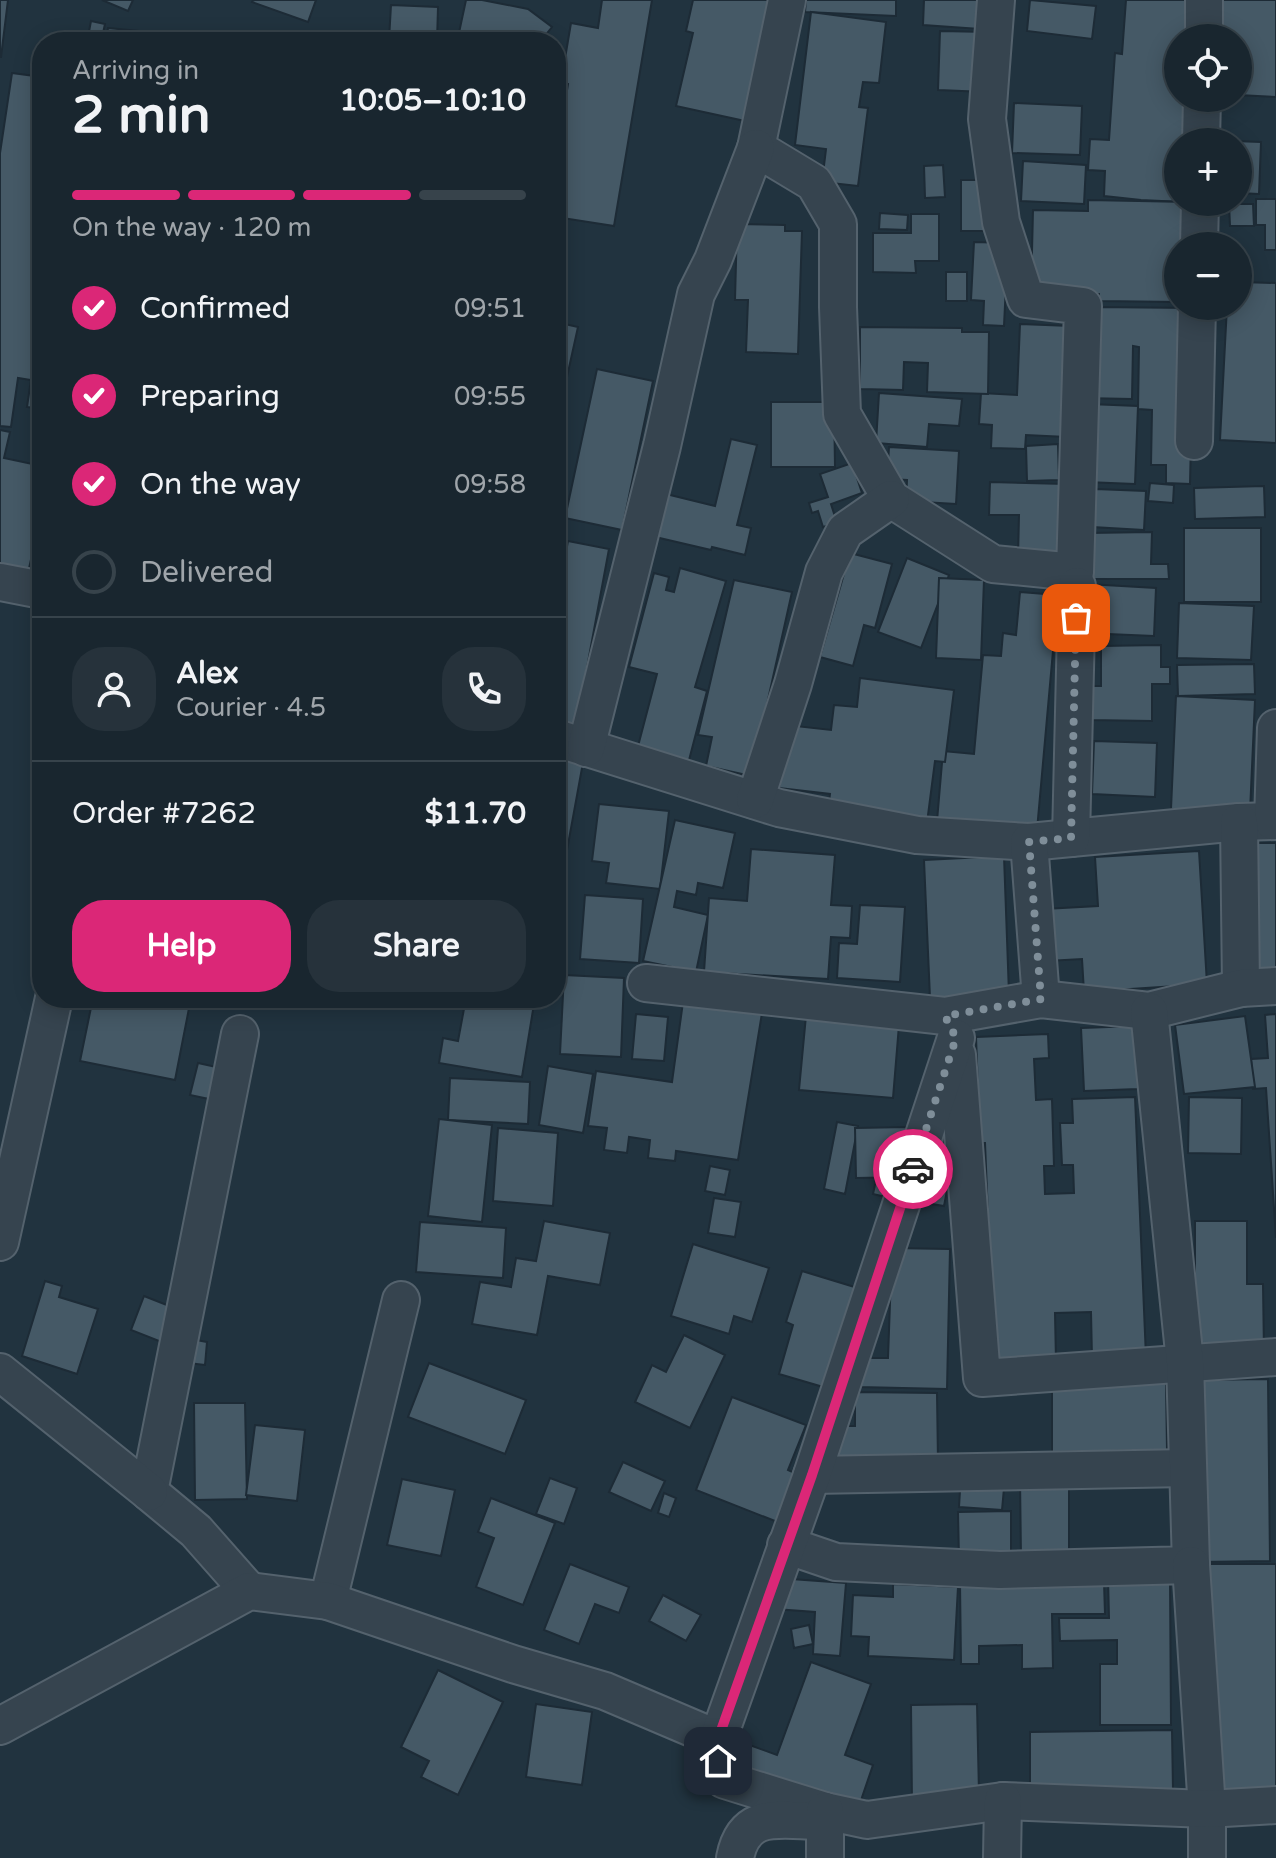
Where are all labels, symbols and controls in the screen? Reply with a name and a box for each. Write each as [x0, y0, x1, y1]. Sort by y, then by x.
map controls [1164, 24, 1252, 320]
button: locate [1164, 24, 1252, 112]
text: Arriving in [72, 55, 199, 86]
text: 10:05–10:10 [339, 82, 526, 119]
text: 2 min [72, 84, 211, 147]
button: + [1164, 128, 1252, 216]
text: On the way · 120 m [72, 212, 311, 243]
button: − [1164, 232, 1252, 320]
icon: check [72, 286, 116, 330]
text: Confirmed [140, 290, 291, 327]
text: 09:51 [454, 293, 526, 324]
icon: check [72, 374, 116, 418]
text: Preparing [140, 378, 280, 415]
text: 09:55 [454, 381, 526, 412]
icon: check [72, 462, 116, 506]
text: On the way [140, 466, 301, 503]
text: 09:58 [454, 469, 526, 500]
text: Delivered [140, 554, 274, 591]
pin [1042, 584, 1110, 652]
icon: bag [1054, 596, 1098, 640]
button: person [72, 647, 156, 731]
button: phone [442, 647, 526, 731]
text: Alex [176, 655, 239, 692]
text: Courier · 4.5 [176, 692, 326, 723]
text: Order #7262 [72, 795, 256, 832]
text: $11.70 [425, 795, 526, 832]
button: Help [72, 900, 291, 992]
button: Share [307, 900, 526, 992]
courier [873, 1129, 953, 1209]
icon: car [891, 1147, 935, 1191]
pin [684, 1727, 752, 1795]
icon: home [696, 1739, 740, 1783]

